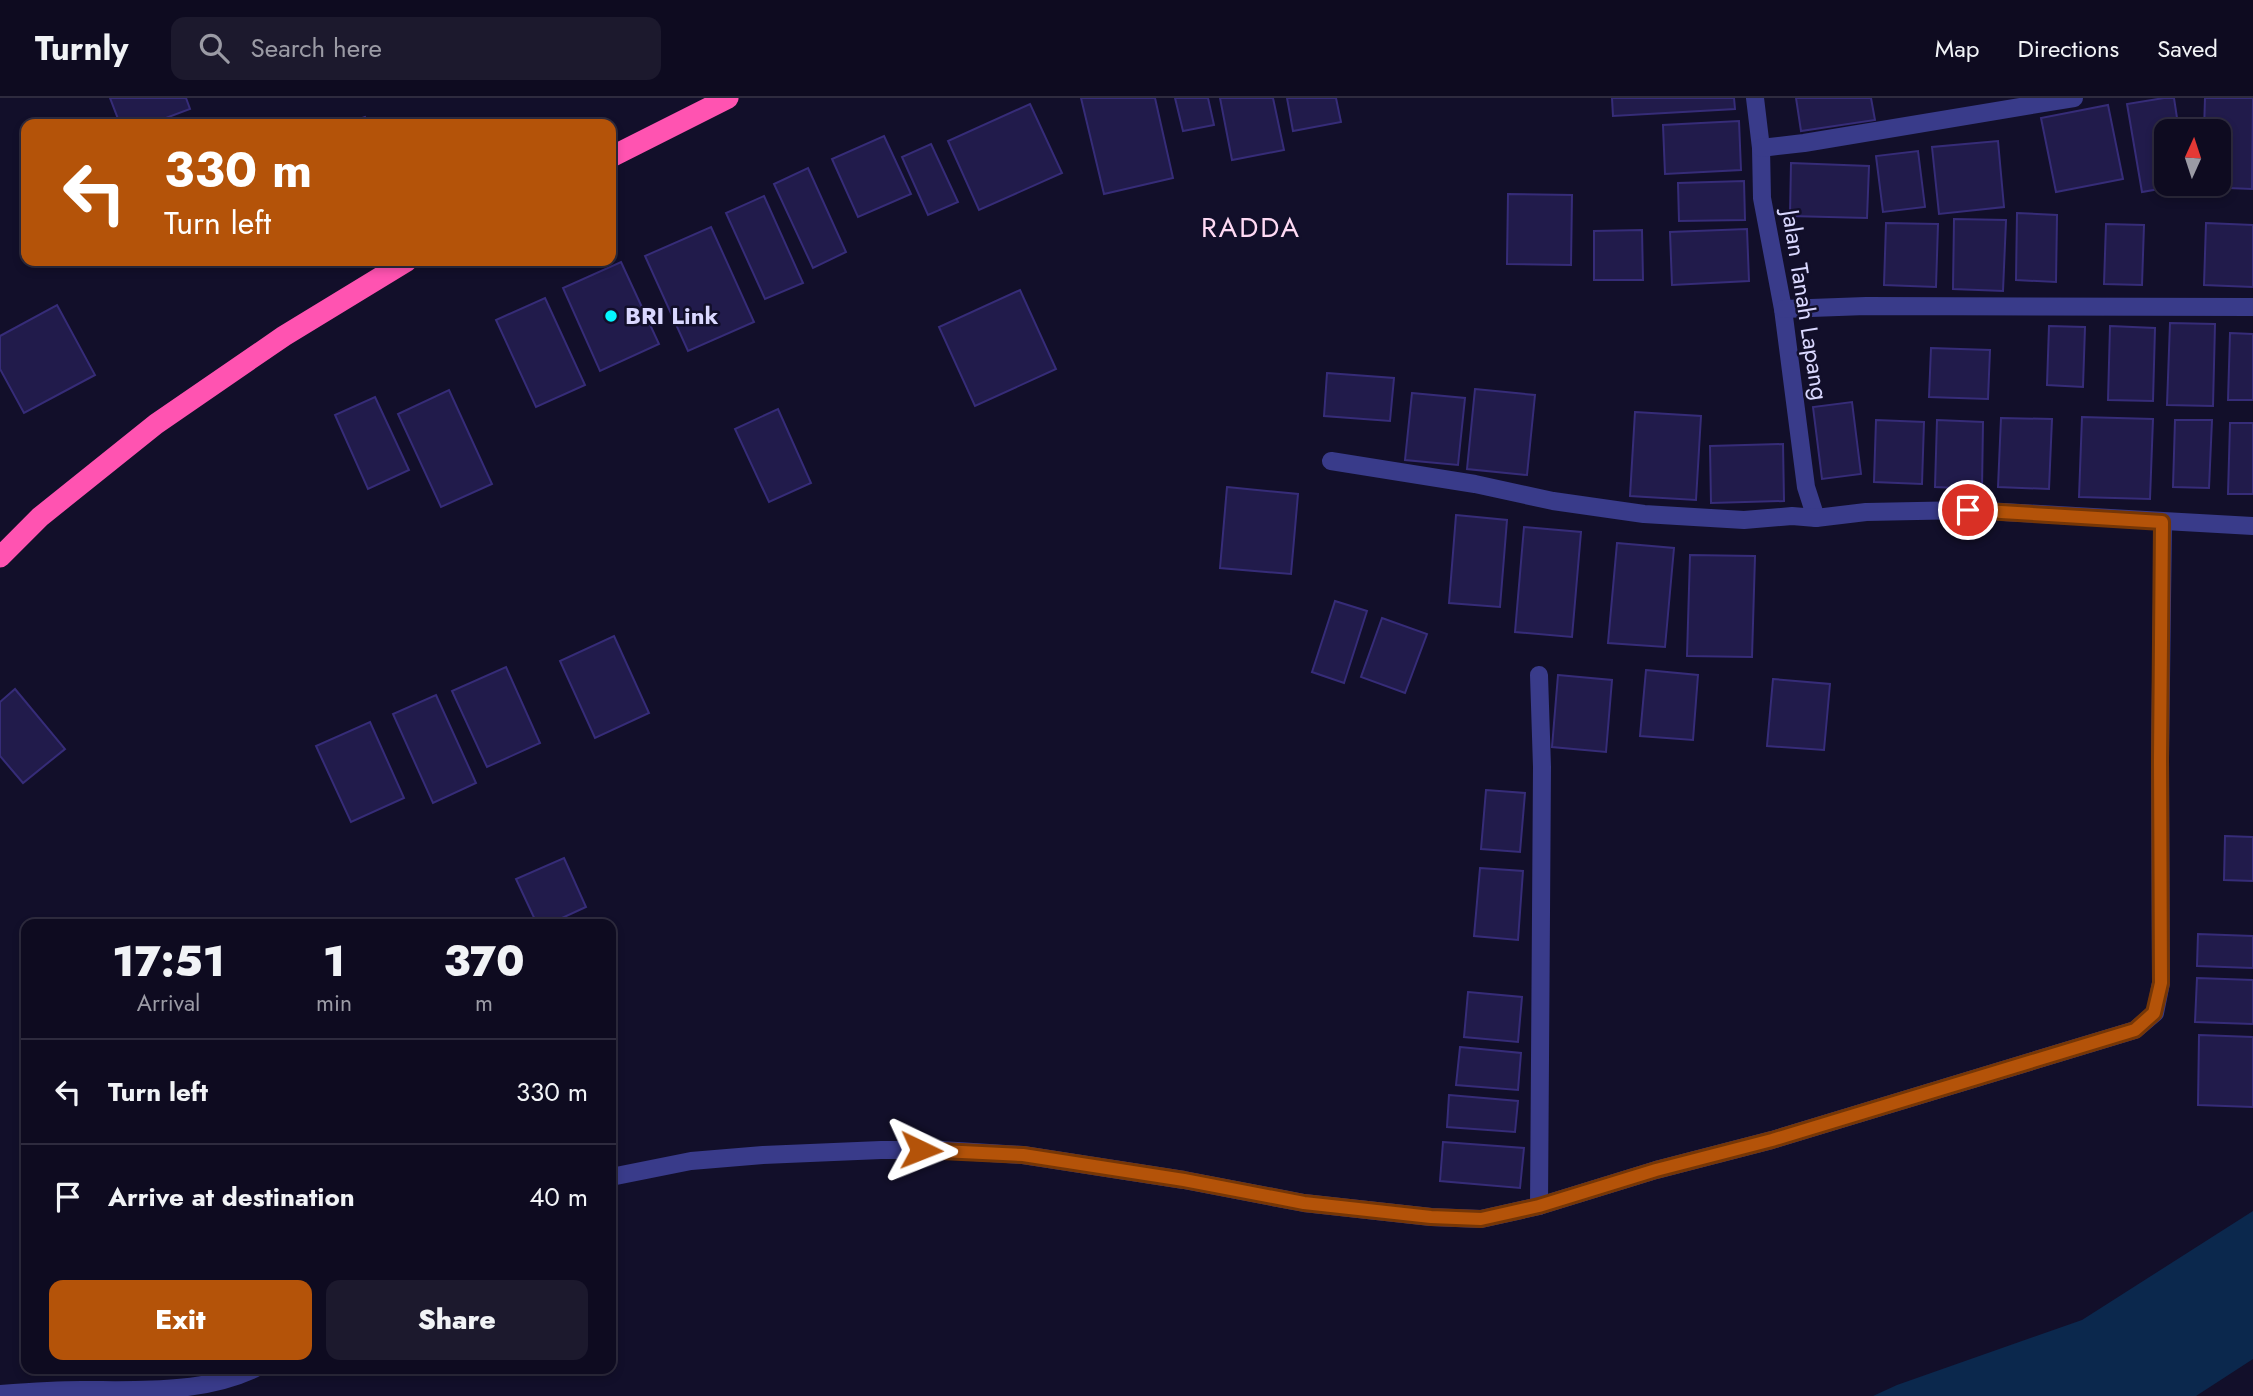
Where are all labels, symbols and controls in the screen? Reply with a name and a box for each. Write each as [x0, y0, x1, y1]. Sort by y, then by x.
search box [171, 17, 661, 80]
text: Turnly [35, 25, 129, 72]
icon: search [195, 29, 233, 67]
text: Search here [251, 29, 382, 67]
text: Map [1935, 31, 1980, 66]
text: Directions [2018, 31, 2119, 66]
text: Saved [2157, 31, 2218, 66]
north arrow [2154, 119, 2231, 196]
map controls [2154, 119, 2231, 196]
text: 330 m [164, 135, 312, 205]
icon: left [49, 147, 140, 238]
text: Turn left [164, 200, 271, 246]
street label: Jalan Tanah Lapang [1773, 204, 1838, 403]
district label: RADDA [1201, 207, 1301, 248]
place label: BRI Link [625, 298, 718, 333]
marker: BRI Link [603, 308, 619, 324]
pin [1938, 480, 1998, 540]
icon: arrive [1949, 491, 1987, 529]
text: 17:51 [112, 931, 225, 992]
text: 1 [323, 931, 345, 992]
text: 370 [443, 931, 525, 992]
text: Arrival [137, 986, 200, 1020]
text: min [316, 986, 352, 1020]
text: m [475, 986, 493, 1020]
icon: left [49, 1073, 87, 1111]
text: Turn left [108, 1073, 208, 1111]
text: 330 m [516, 1073, 588, 1111]
position arrow [884, 1113, 958, 1187]
icon: arrive [49, 1178, 87, 1216]
text: Arrive at destination [108, 1178, 355, 1216]
text: 40 m [529, 1178, 588, 1216]
button: Exit [49, 1280, 312, 1360]
button: Share [326, 1280, 588, 1360]

